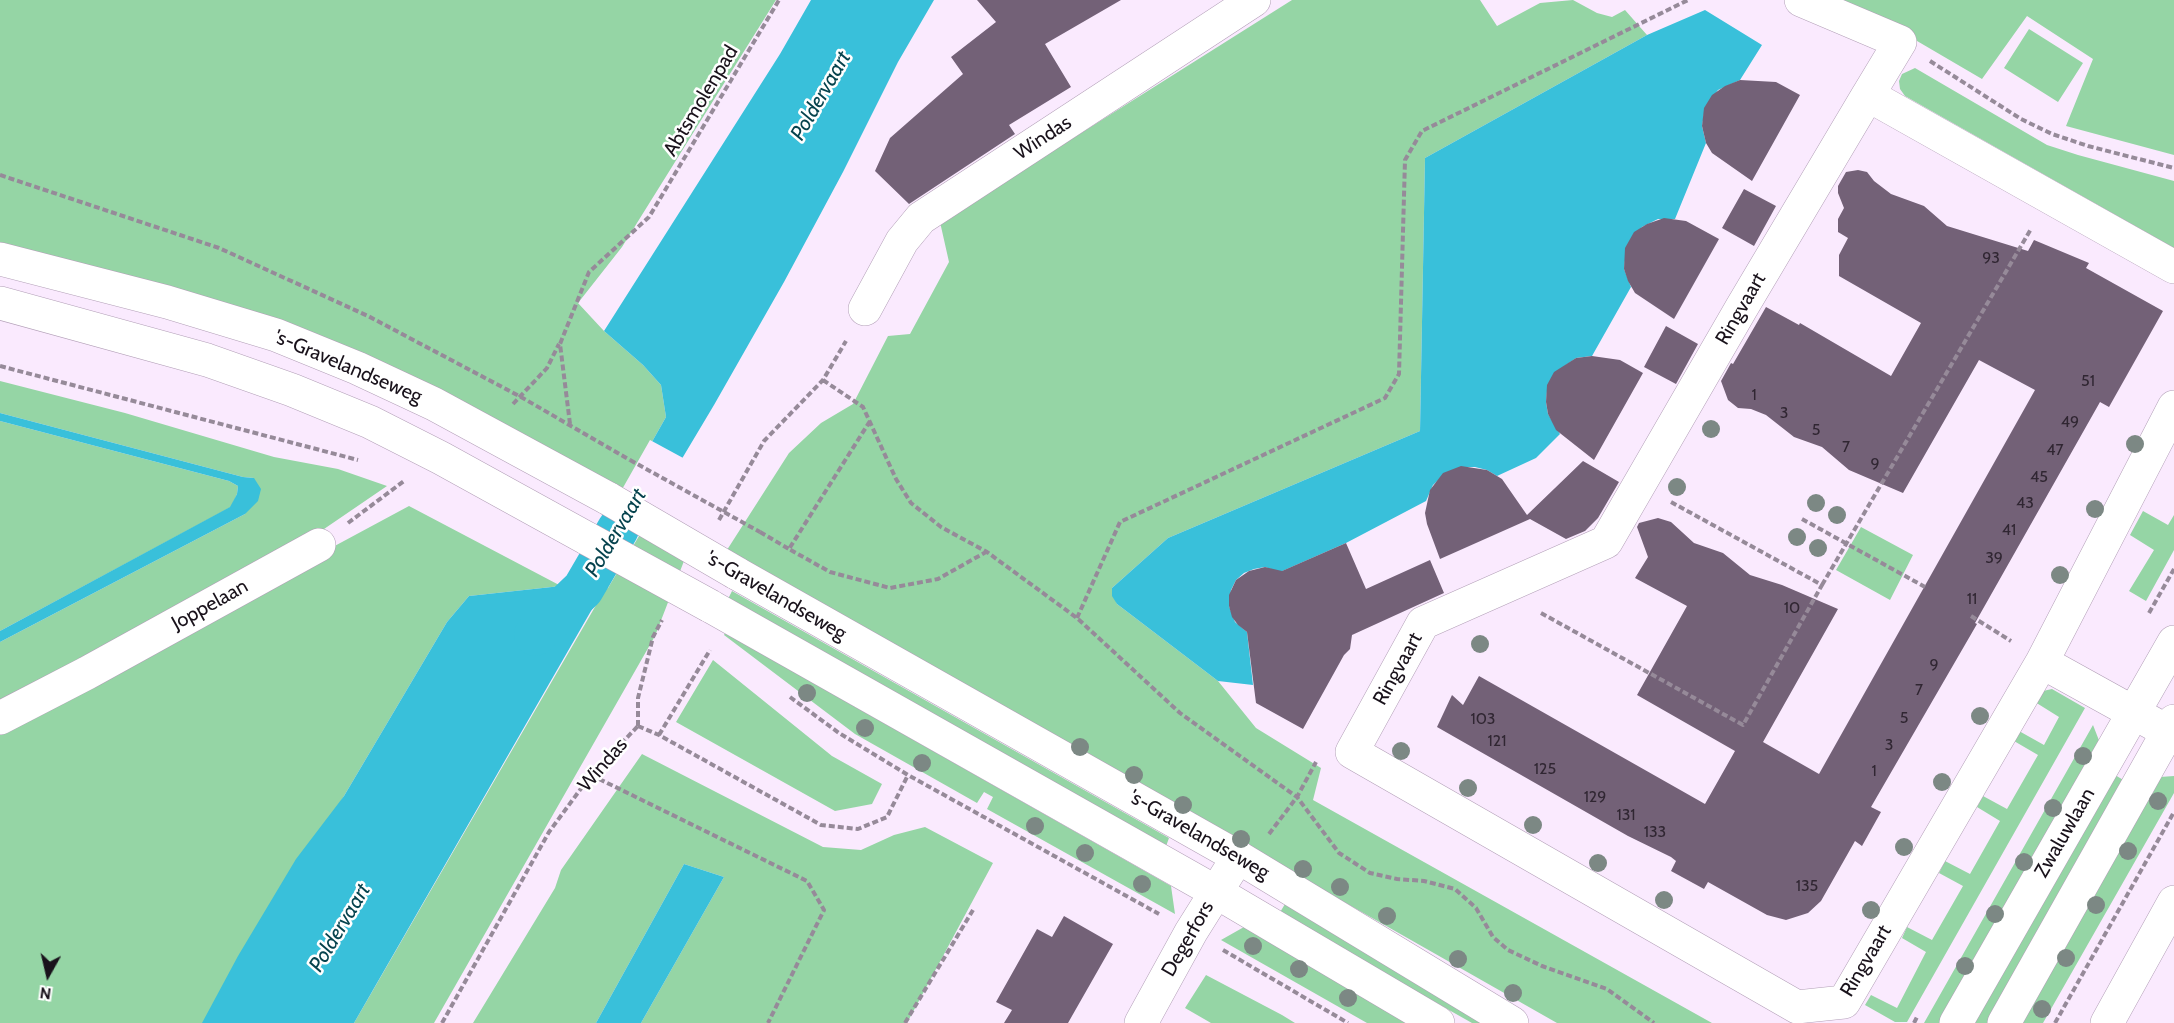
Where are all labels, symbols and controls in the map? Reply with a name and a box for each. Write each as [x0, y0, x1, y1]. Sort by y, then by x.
street label: Abtsmolenpad [659, 41, 743, 161]
water label: Poldervaart [786, 47, 856, 145]
street label: Windas [1010, 111, 1076, 165]
house number: 93 [1982, 248, 2000, 268]
street label: Ringvaart [1711, 269, 1771, 349]
street label: 's-Gravelandseweg [270, 325, 426, 409]
house number: 51 [2081, 371, 2095, 391]
house number: 1 [1751, 385, 1757, 405]
house number: 3 [1780, 403, 1788, 423]
house number: 49 [2061, 412, 2079, 432]
house number: 5 [1812, 420, 1820, 440]
house number: 7 [1842, 437, 1850, 457]
house number: 47 [2046, 440, 2064, 460]
house number: 9 [1870, 454, 1880, 474]
house number: 45 [2030, 467, 2048, 487]
water label: Poldervaart [580, 484, 652, 582]
house number: 43 [2016, 493, 2034, 513]
house number: 41 [2002, 520, 2016, 540]
street label: 's-Gravelandseweg [701, 546, 851, 646]
house number: 39 [1985, 548, 2003, 568]
street label: Joppelaan [168, 574, 252, 636]
house number: 11 [1967, 589, 1977, 609]
house number: 10 [1784, 598, 1800, 618]
street label: Ringvaart [1368, 629, 1428, 709]
house number: 9 [1929, 655, 1939, 675]
house number: 7 [1915, 680, 1923, 700]
house number: 5 [1900, 708, 1908, 728]
house number: 103 [1470, 709, 1496, 729]
house number: 121 [1488, 731, 1506, 751]
street label: Windas [573, 733, 633, 797]
house number: 3 [1885, 735, 1893, 755]
house number: 125 [1534, 759, 1556, 779]
house number: 1 [1871, 761, 1877, 781]
street label: Zwaluwlaan [2030, 784, 2100, 882]
street label: 's-Gravelandseweg [1124, 785, 1274, 885]
house number: 129 [1584, 787, 1606, 807]
house number: 131 [1616, 805, 1636, 825]
house number: 133 [1644, 822, 1666, 842]
house number: 135 [1796, 876, 1818, 896]
water label: Poldervaart [304, 879, 376, 977]
street label: Degerfors [1157, 897, 1219, 981]
street label: Ringvaart [1835, 921, 1897, 1001]
north arrow [18, 945, 78, 1005]
text: N [39, 983, 52, 1004]

